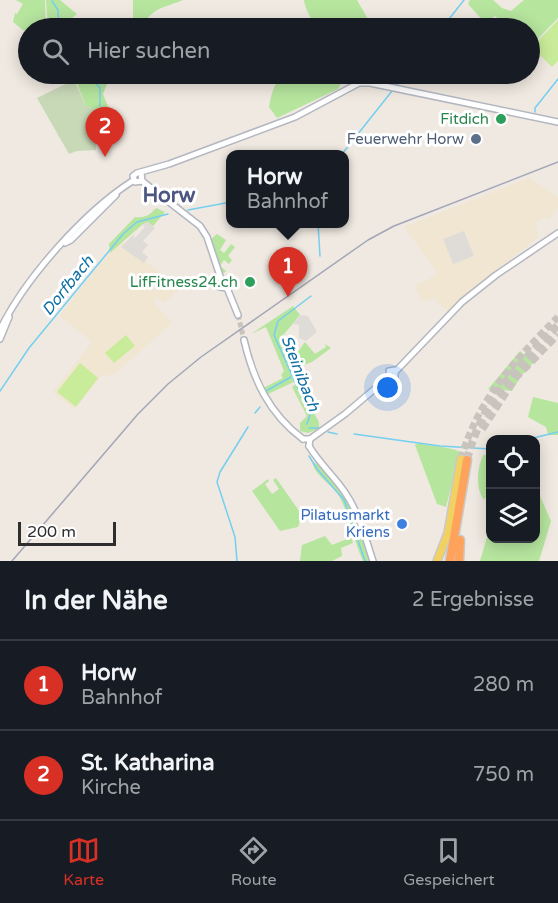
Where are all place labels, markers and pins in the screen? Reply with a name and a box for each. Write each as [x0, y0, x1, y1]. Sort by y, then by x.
pin: 2 [86, 108, 124, 157]
place label: Fitdich [440, 110, 489, 128]
marker: Fitdich [494, 112, 508, 126]
place label: Feuerwehr Horw [347, 130, 464, 148]
marker: Feuerwehr Horw [469, 132, 483, 146]
pin: 1 [268, 248, 308, 297]
place label: LifFitness24.ch [130, 273, 238, 291]
marker: LifFitness24.ch [243, 275, 257, 289]
place label: Pilatusmarkt Kriens [300, 506, 390, 541]
marker: Pilatusmarkt Kriens [395, 517, 409, 531]

